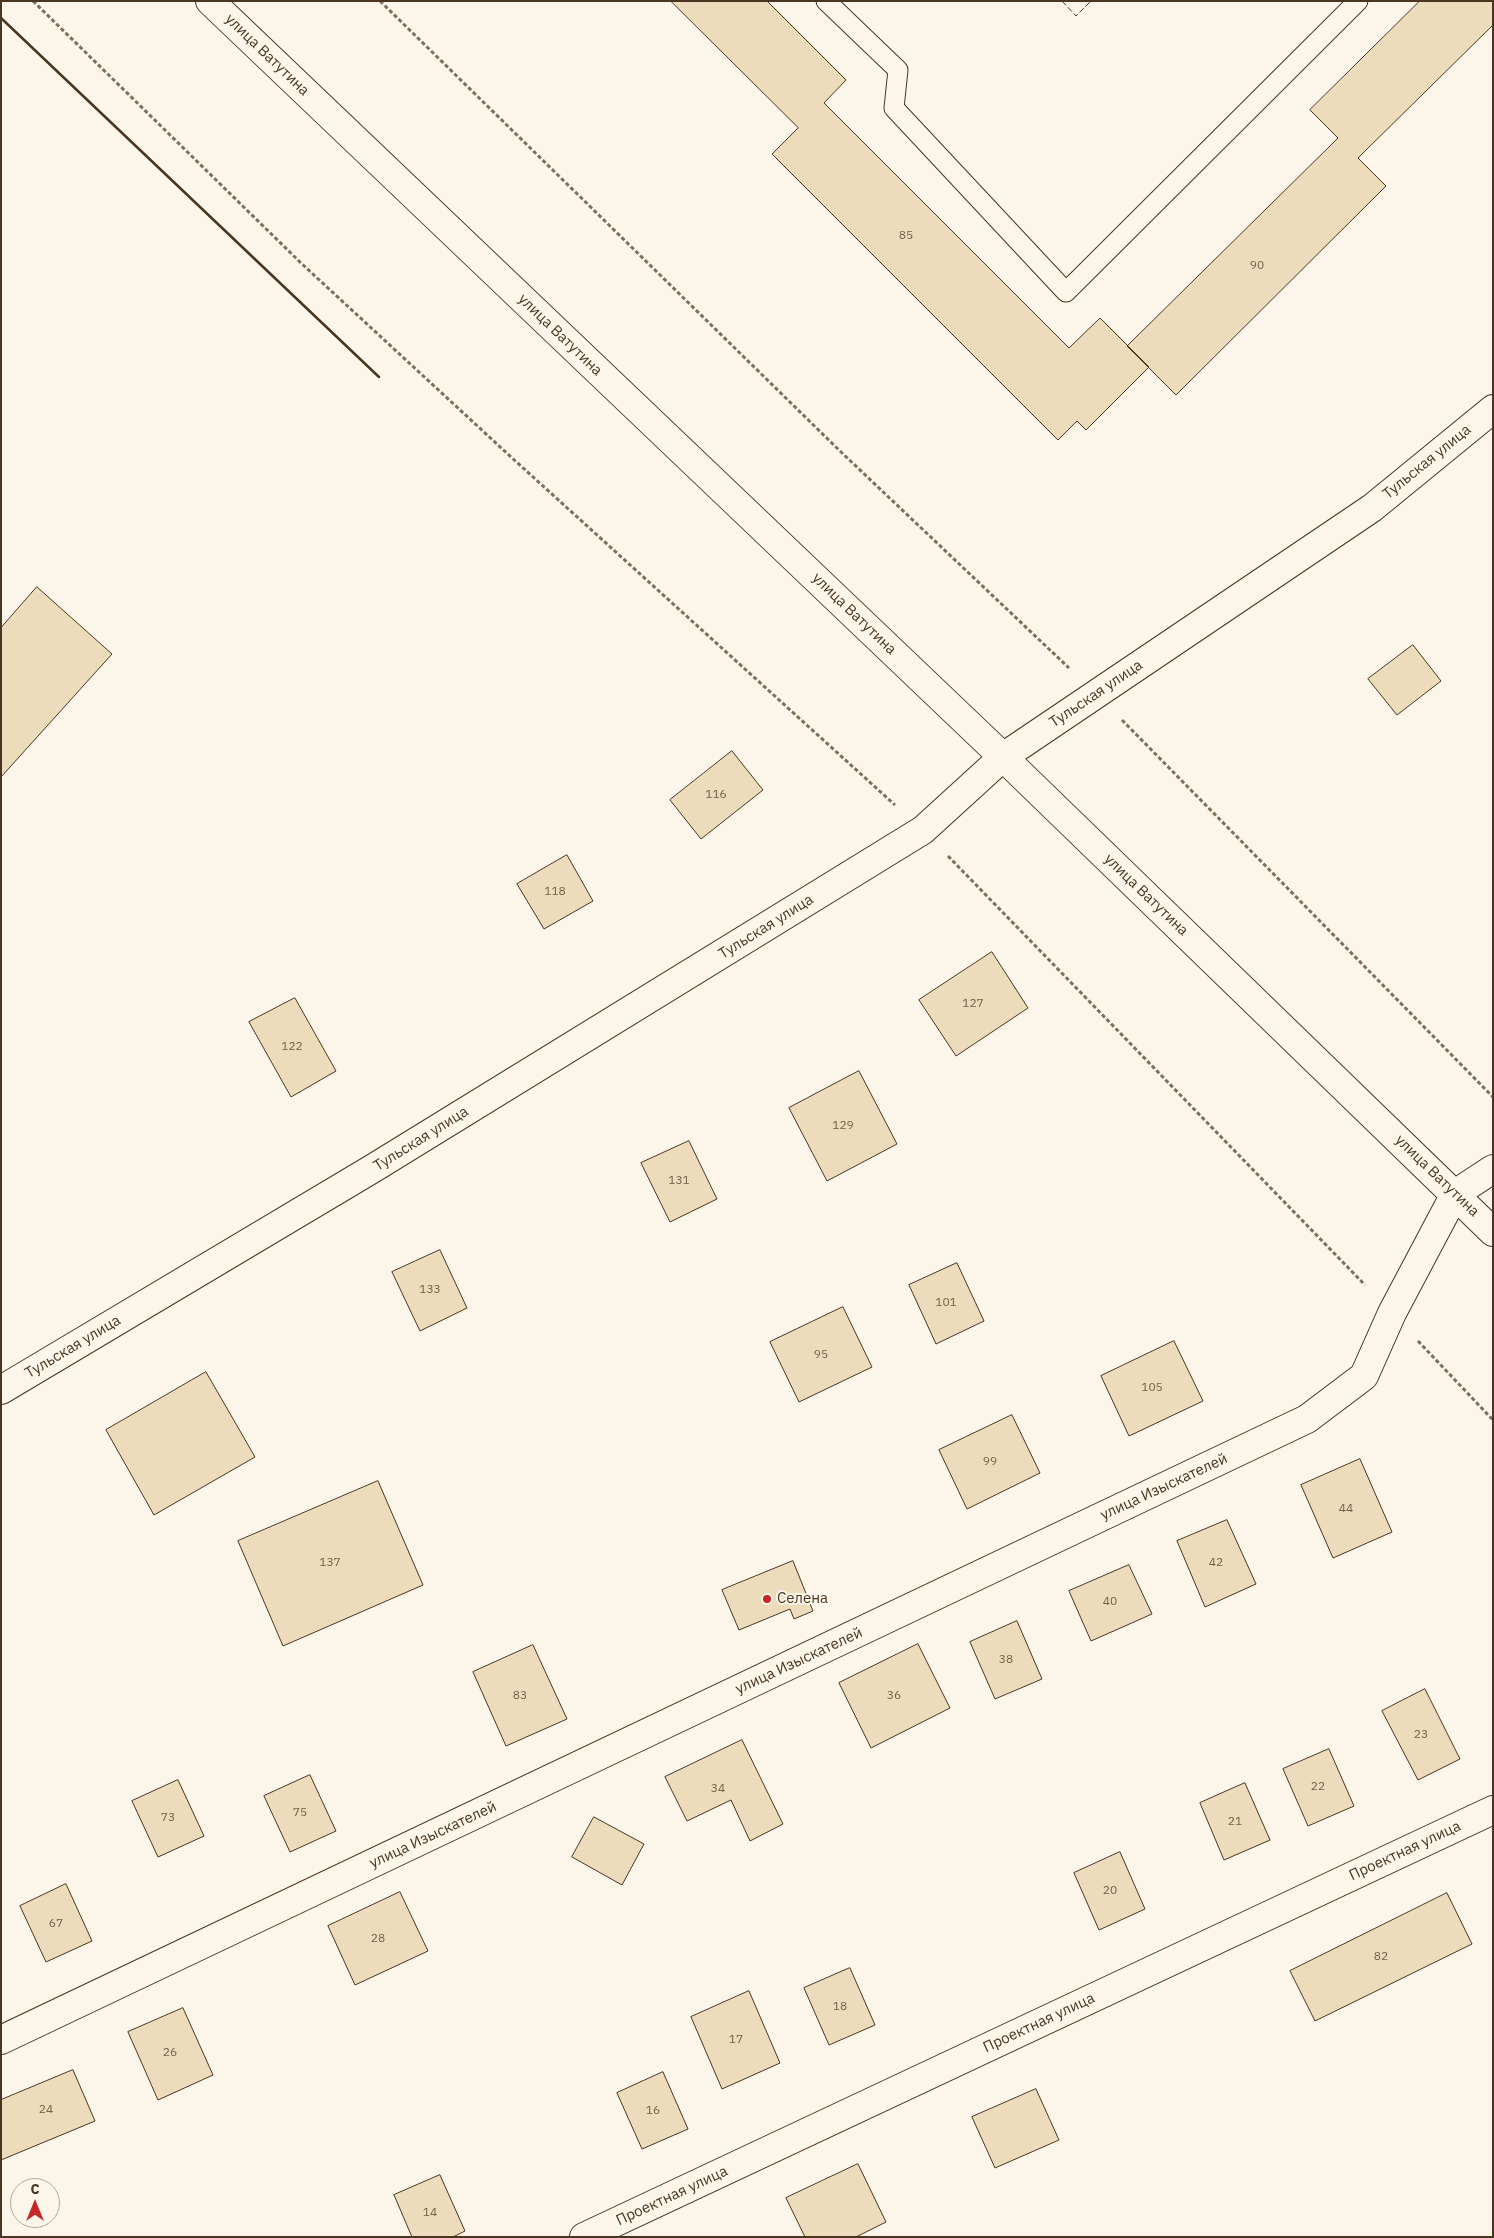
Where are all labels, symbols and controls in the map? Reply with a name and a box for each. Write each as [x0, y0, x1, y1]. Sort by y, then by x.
street label: улица Ватутина [221, 10, 313, 100]
house number: 85 [899, 229, 913, 243]
house number: 90 [1250, 259, 1264, 273]
street label: улица Ватутина [514, 290, 606, 380]
street label: Тульская улица [1379, 421, 1475, 503]
street label: улица Ватутина [808, 569, 900, 659]
street label: Тульская улица [1046, 656, 1146, 732]
house number: 116 [705, 788, 727, 802]
street label: улица Ватутина [1100, 850, 1192, 940]
house number: 118 [544, 885, 566, 899]
street label: Тульская улица [715, 891, 817, 963]
house number: 127 [962, 997, 984, 1011]
house number: 122 [281, 1040, 303, 1054]
street label: Тульская улица [370, 1103, 472, 1175]
house number: 129 [832, 1119, 854, 1133]
street label: улица Ватутина [1391, 1131, 1483, 1221]
house number: 131 [668, 1174, 690, 1188]
house number: 133 [419, 1283, 441, 1297]
house number: 101 [935, 1296, 957, 1310]
street label: Тульская улица [22, 1311, 124, 1383]
house number: 95 [814, 1348, 828, 1362]
house number: 105 [1141, 1381, 1163, 1395]
street label: улица Изыскателей [1098, 1450, 1230, 1524]
house number: 99 [983, 1455, 997, 1469]
house number: 44 [1339, 1502, 1353, 1516]
house number: 137 [319, 1556, 341, 1570]
house number: 42 [1209, 1556, 1223, 1570]
place label: Селена [777, 1590, 828, 1608]
marker: Селена [761, 1593, 773, 1605]
house number: 40 [1103, 1595, 1117, 1609]
street label: улица Изыскателей [733, 1624, 865, 1698]
house number: 38 [999, 1653, 1013, 1667]
house number: 83 [513, 1689, 527, 1703]
house number: 36 [887, 1689, 901, 1703]
house number: 23 [1414, 1728, 1428, 1742]
house number: 22 [1311, 1780, 1325, 1794]
house number: 34 [711, 1782, 725, 1796]
street label: улица Изыскателей [367, 1798, 499, 1872]
house number: 75 [293, 1806, 307, 1820]
house number: 73 [161, 1811, 175, 1825]
house number: 21 [1228, 1815, 1242, 1829]
street label: Проектная улица [1346, 1817, 1464, 1885]
house number: 20 [1103, 1884, 1117, 1898]
house number: 67 [49, 1917, 63, 1931]
house number: 28 [371, 1932, 385, 1946]
house number: 82 [1374, 1950, 1388, 1964]
street label: Проектная улица [980, 1989, 1098, 2057]
house number: 18 [833, 2000, 847, 2014]
house number: 17 [729, 2033, 743, 2047]
house number: 26 [163, 2046, 177, 2060]
house number: 24 [39, 2103, 53, 2117]
house number: 16 [646, 2104, 660, 2118]
street label: Проектная улица [613, 2162, 731, 2230]
north arrow [10, 2178, 60, 2228]
text: С [30, 2180, 40, 2198]
house number: 14 [423, 2206, 437, 2220]

